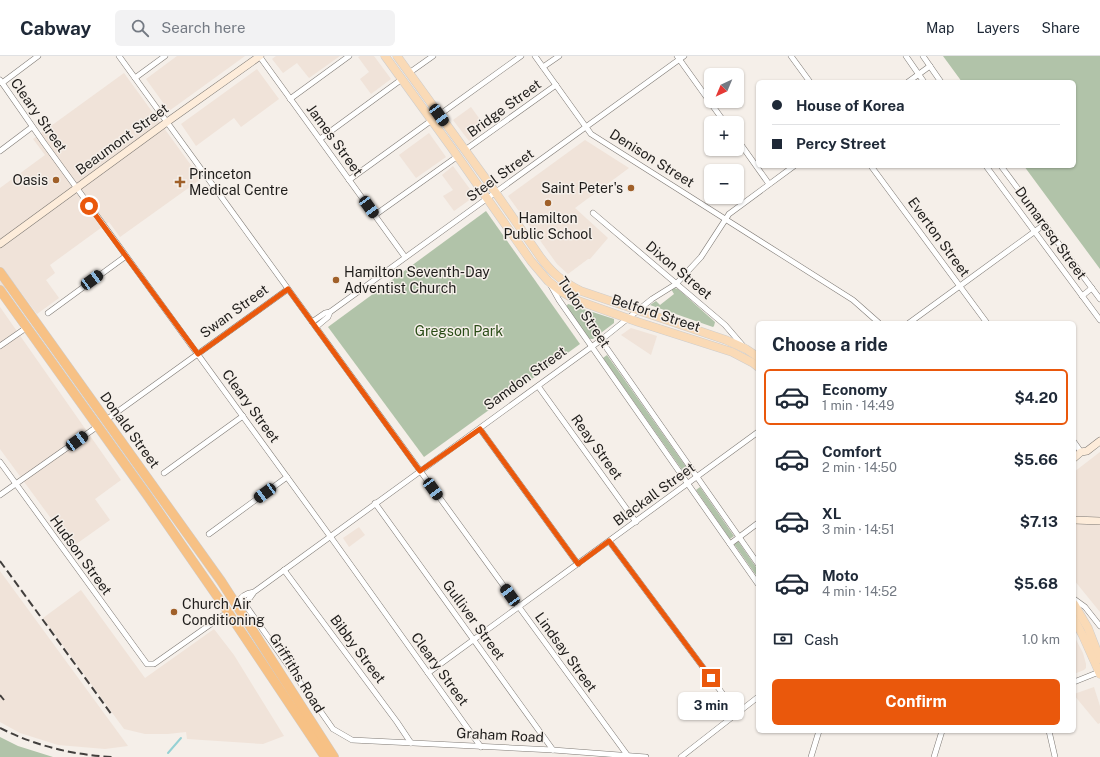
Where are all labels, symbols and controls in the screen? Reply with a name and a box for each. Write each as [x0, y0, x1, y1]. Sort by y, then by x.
search box [115, 10, 395, 46]
text: Cabway [20, 17, 91, 39]
icon: search [129, 17, 151, 39]
text: Search here [161, 19, 245, 36]
text: Map [926, 20, 954, 36]
text: Layers [976, 20, 1020, 36]
text: Share [1042, 20, 1080, 36]
north arrow [704, 68, 744, 108]
map controls [704, 68, 744, 204]
street label: Cleary Street [8, 75, 70, 155]
street label: Bridge Street [464, 76, 544, 140]
text: House of Korea [796, 97, 905, 114]
street label: Beaumont Street [72, 100, 172, 178]
street label: James Street [304, 101, 366, 179]
car [427, 102, 451, 128]
button: + [704, 116, 744, 156]
street label: Denison Street [607, 126, 697, 190]
text: Percy Street [796, 135, 886, 152]
street label: Steel Street [463, 145, 537, 205]
button: − [704, 164, 744, 204]
place label: Princeton Medical Centre [189, 166, 288, 198]
place label: Oasis [13, 172, 48, 188]
marker: Oasis [51, 175, 61, 185]
marker: Princeton Medical Centre [174, 176, 186, 188]
place label: Saint Peter's [541, 180, 623, 196]
marker: Saint Peter's [626, 183, 636, 193]
street label: Dumaresq Street [1012, 184, 1090, 282]
car [357, 194, 381, 220]
street label: Everton Street [905, 194, 973, 280]
route start [80, 197, 98, 215]
marker: Hamilton Public School [543, 198, 553, 208]
place label: Hamilton Public School [503, 210, 593, 242]
street label: Dixon Street [643, 238, 715, 302]
place label: Hamilton Seventh-Day Adventist Church [344, 264, 490, 296]
car [79, 268, 105, 292]
street label: Tudor Street [555, 274, 613, 350]
marker: Hamilton Seventh-Day Adventist Church [331, 275, 341, 285]
street label: Swan Street [197, 281, 271, 341]
street label: Belford Street [609, 291, 703, 335]
park label: Gregson Park [415, 323, 503, 339]
text: Choose a ride [772, 334, 888, 355]
street label: Samdon Street [481, 343, 569, 413]
street label: Cleary Street [219, 366, 283, 446]
icon: car [774, 379, 810, 415]
text: Economy [822, 381, 887, 398]
street label: Donald Street [97, 389, 163, 471]
text: $4.20 [1014, 389, 1058, 406]
text: 1 min · 14:49 [822, 398, 894, 413]
street label: Reay Street [568, 411, 626, 483]
car [64, 429, 90, 453]
icon: car [774, 441, 810, 477]
text: Comfort [822, 443, 882, 460]
text: $5.66 [1014, 451, 1058, 468]
street label: Blackall Street [610, 459, 698, 529]
text: 2 min · 14:50 [822, 460, 897, 475]
car [421, 476, 445, 502]
car [252, 481, 278, 505]
icon: car [774, 503, 810, 539]
text: XL [822, 505, 841, 522]
street label: Hudson Street [47, 512, 115, 598]
text: $7.13 [1020, 513, 1058, 530]
text: 3 min · 14:51 [822, 522, 895, 537]
icon: car [774, 565, 810, 601]
text: Moto [822, 567, 859, 584]
text: $5.68 [1014, 575, 1058, 592]
street label: Gulliver Street [440, 577, 508, 663]
car [498, 582, 522, 608]
text: 4 min · 14:52 [822, 584, 897, 599]
place label: Church Air Conditioning [182, 596, 265, 628]
marker: Church Air Conditioning [169, 607, 179, 617]
street label: Lindsay Street [532, 609, 600, 695]
street label: Bibby Street [327, 612, 389, 686]
icon: cash [772, 628, 794, 650]
street label: Cleary Street [408, 629, 472, 709]
street label: Griffiths Road [266, 630, 328, 716]
text: Cash [804, 631, 839, 648]
text: 1.0 km [1022, 632, 1060, 647]
route end [702, 669, 720, 687]
button: Confirm [772, 679, 1060, 725]
callout: 3 min [678, 692, 744, 720]
text: 3 min [694, 698, 728, 713]
street label: Graham Road [456, 725, 544, 745]

